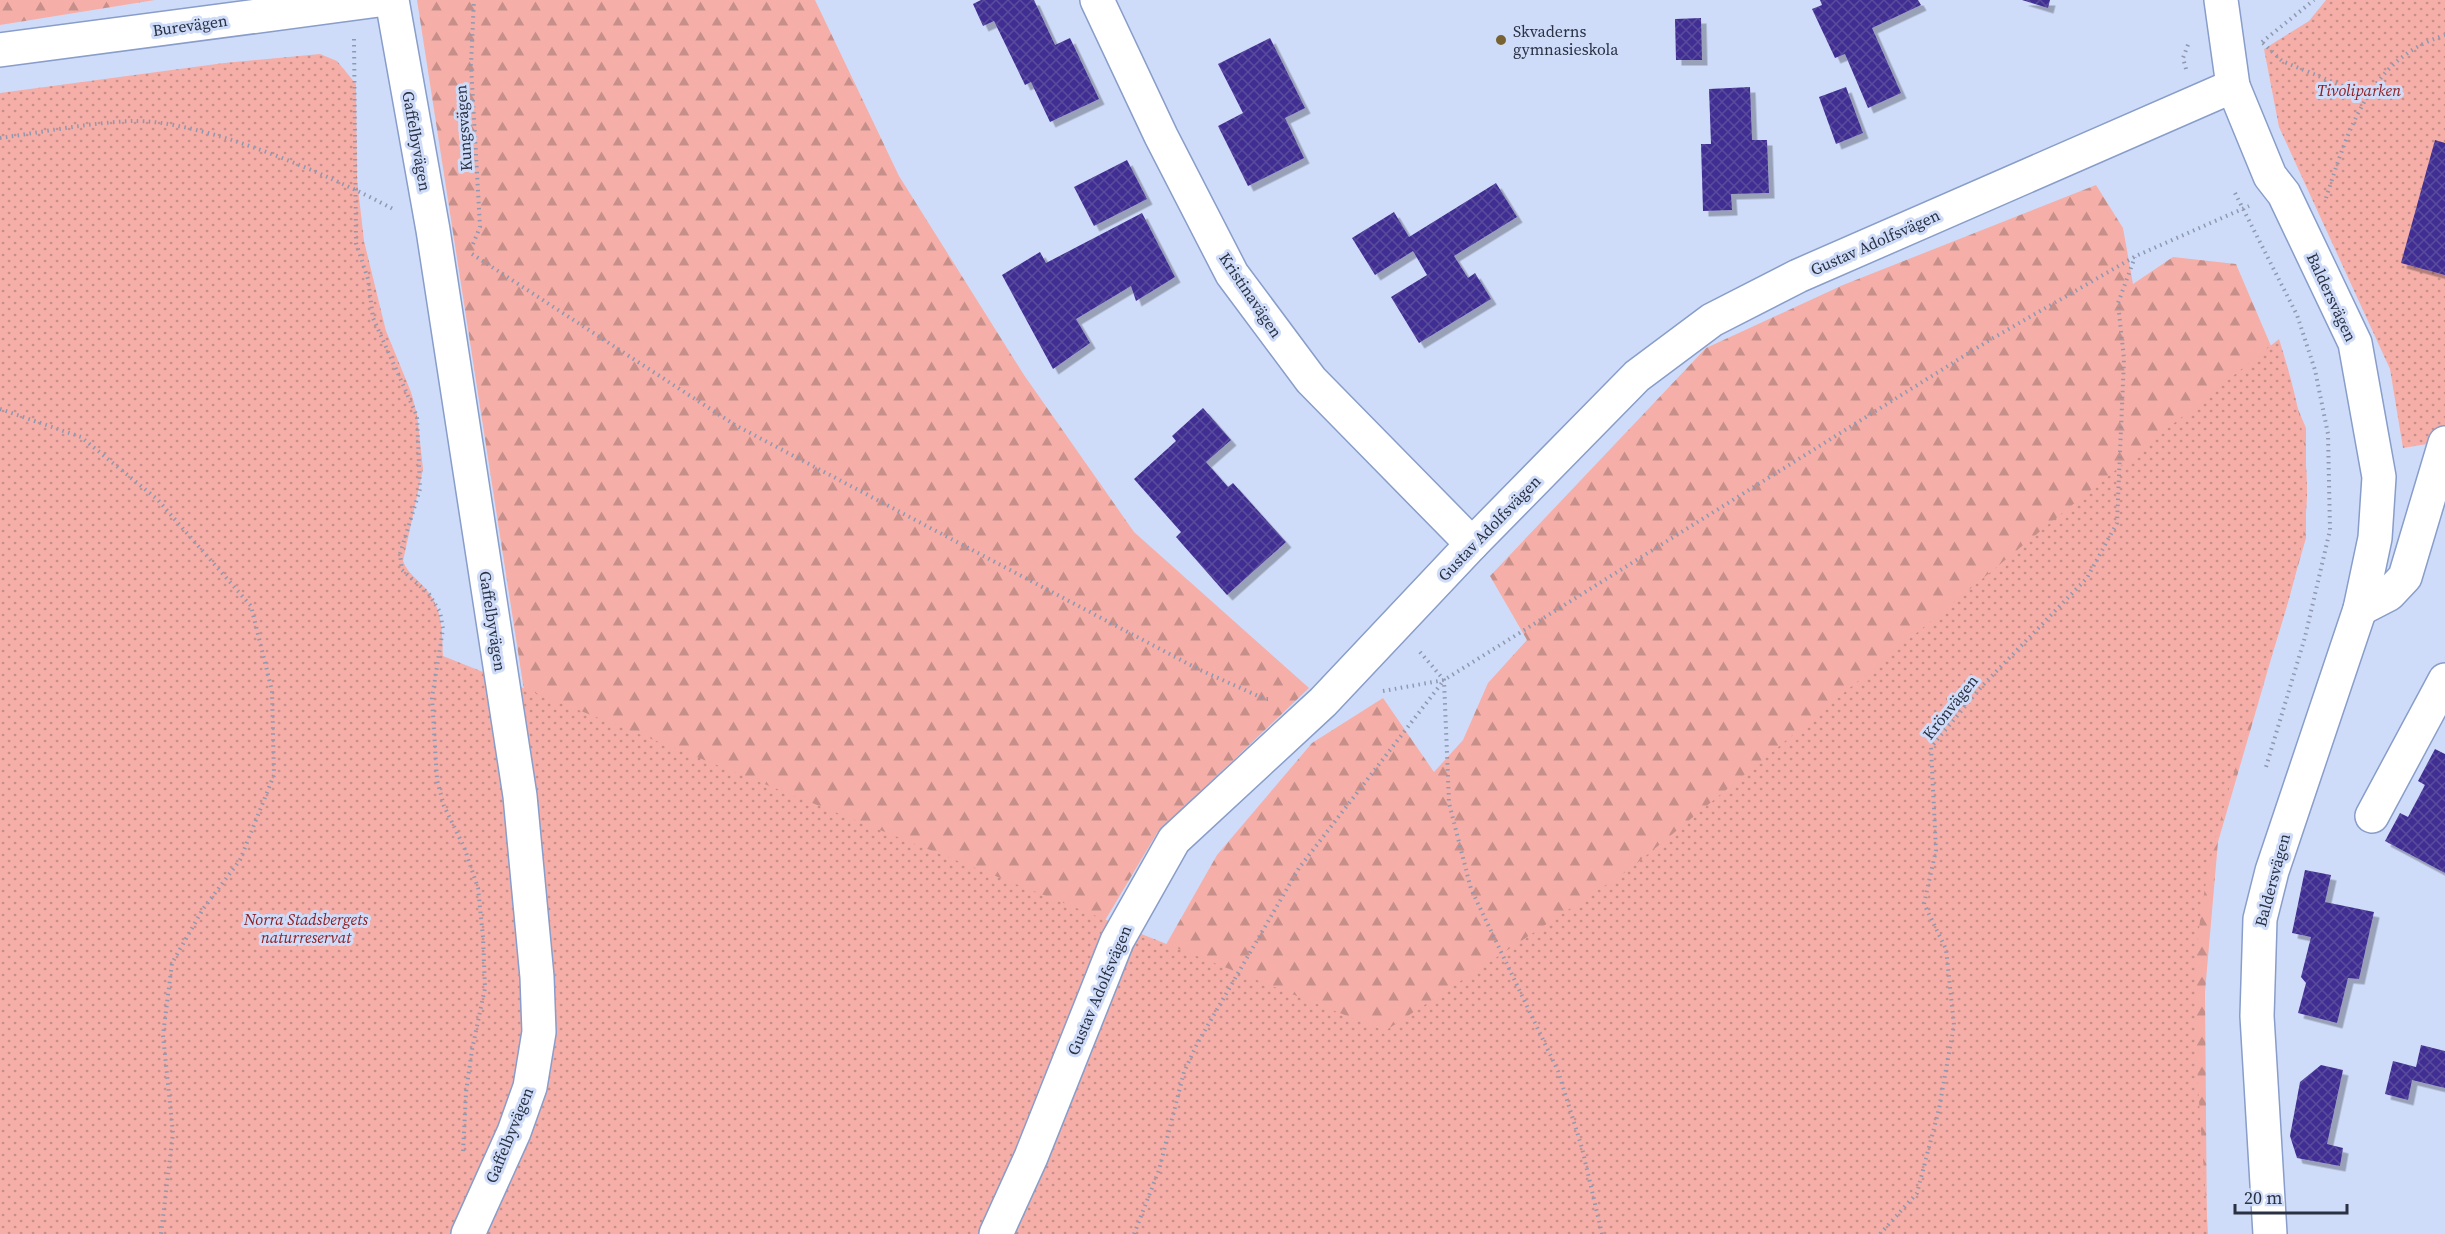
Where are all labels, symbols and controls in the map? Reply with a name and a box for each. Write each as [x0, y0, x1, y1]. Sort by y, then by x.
street label: Burevägen [151, 9, 229, 41]
place label: Skvaderns gymnasieskola [1513, 20, 1619, 60]
marker: Skvaderns gymnasieskola [1494, 33, 1508, 47]
park label: Tivoliparken [2317, 79, 2401, 101]
street label: Kungsvägen [449, 84, 477, 172]
street label: Gaffelbyvägen [397, 89, 437, 193]
street label: Gustav Adolfsvägen [1807, 204, 1943, 280]
street label: Kristinavägen [1214, 248, 1288, 342]
street label: Baldersvägen [2302, 249, 2362, 345]
street label: Gustav Adolfsvägen [1433, 470, 1545, 586]
street label: Gaffelbyvägen [474, 569, 512, 673]
street label: Krönvägen [1917, 670, 1983, 744]
street label: Baldersvägen [2249, 831, 2295, 929]
park label: Norra Stadsbergets naturreservat [243, 908, 368, 948]
street label: Gustav Adolfsvägen [1062, 921, 1136, 1058]
street label: Gaffelbyvägen [480, 1084, 538, 1186]
scale bar [2235, 1177, 2348, 1215]
text: 20 m [2244, 1185, 2282, 1210]

